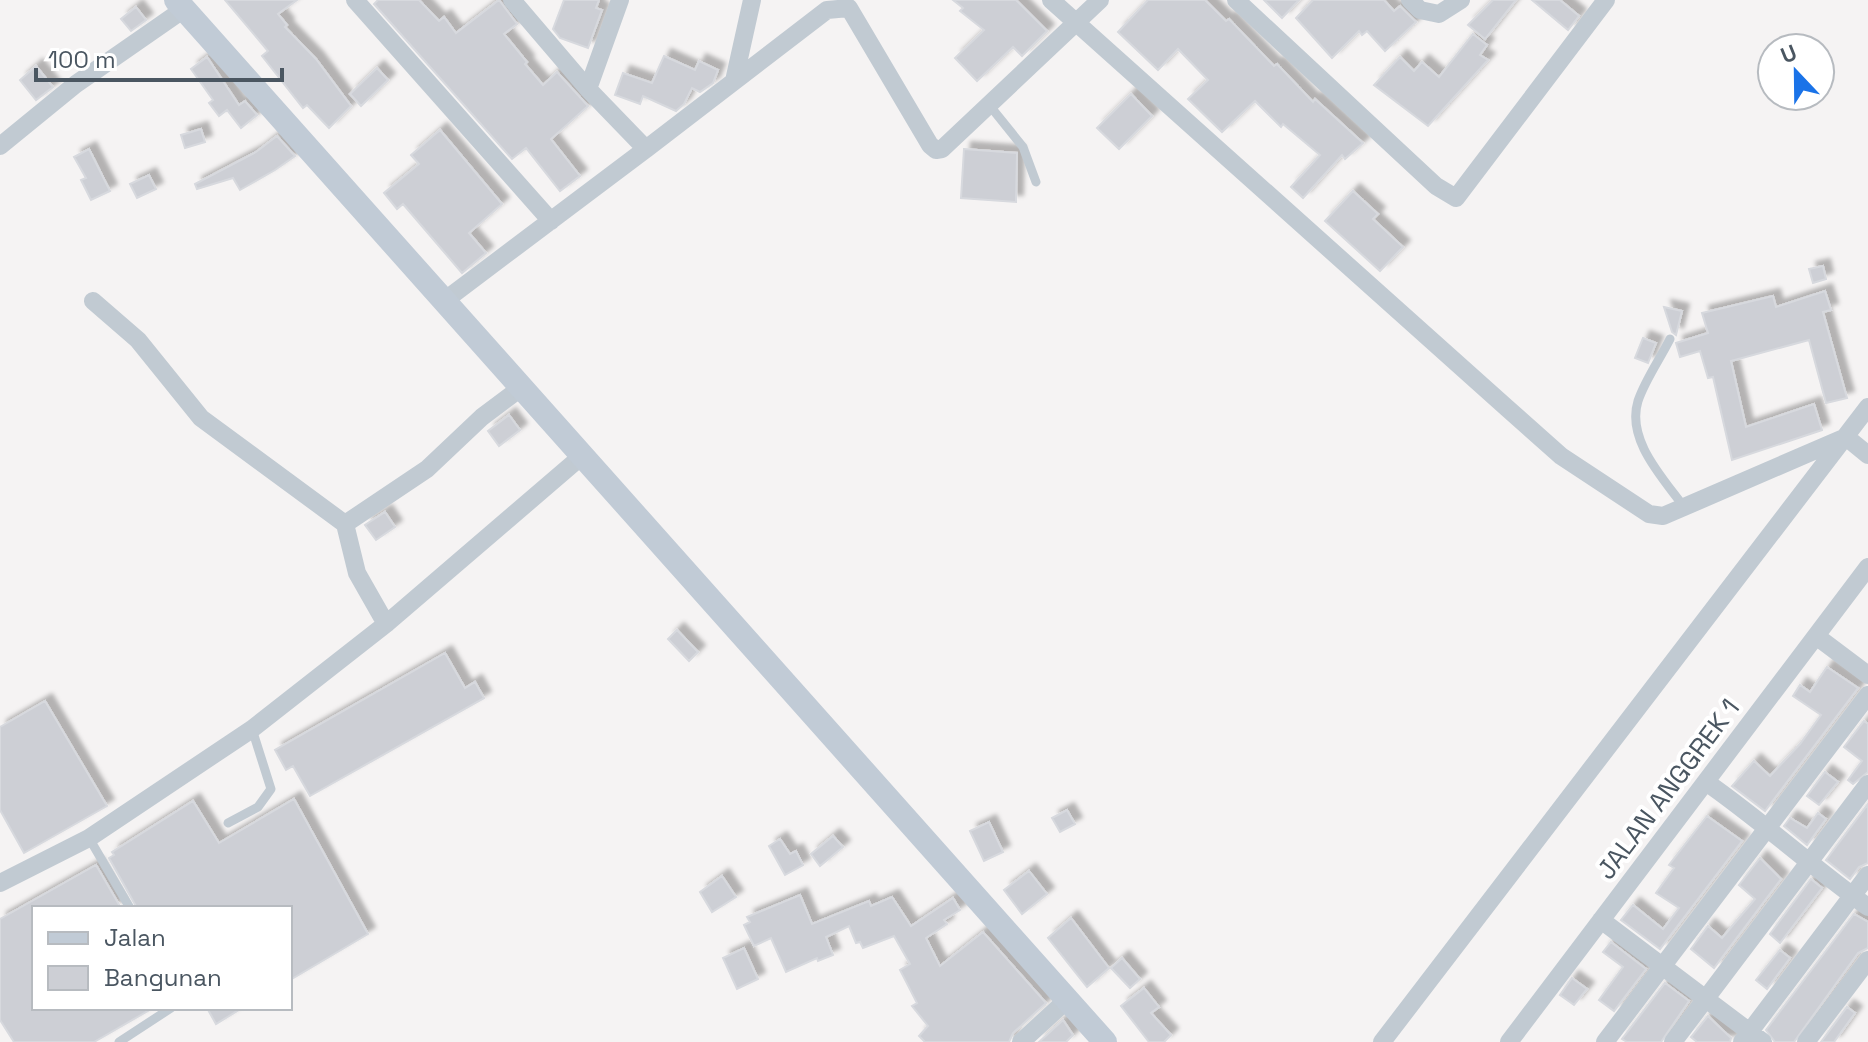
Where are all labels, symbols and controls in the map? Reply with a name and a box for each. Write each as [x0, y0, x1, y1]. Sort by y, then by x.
scale bar [36, 32, 282, 82]
north arrow [1756, 32, 1836, 112]
text: U [1776, 38, 1801, 69]
text: 100 m [48, 44, 116, 75]
street label: JALAN ANGGREK 1 [1589, 692, 1747, 886]
legend [32, 906, 292, 1010]
text: Jalan [104, 922, 166, 953]
text: Bangunan [104, 962, 222, 993]

